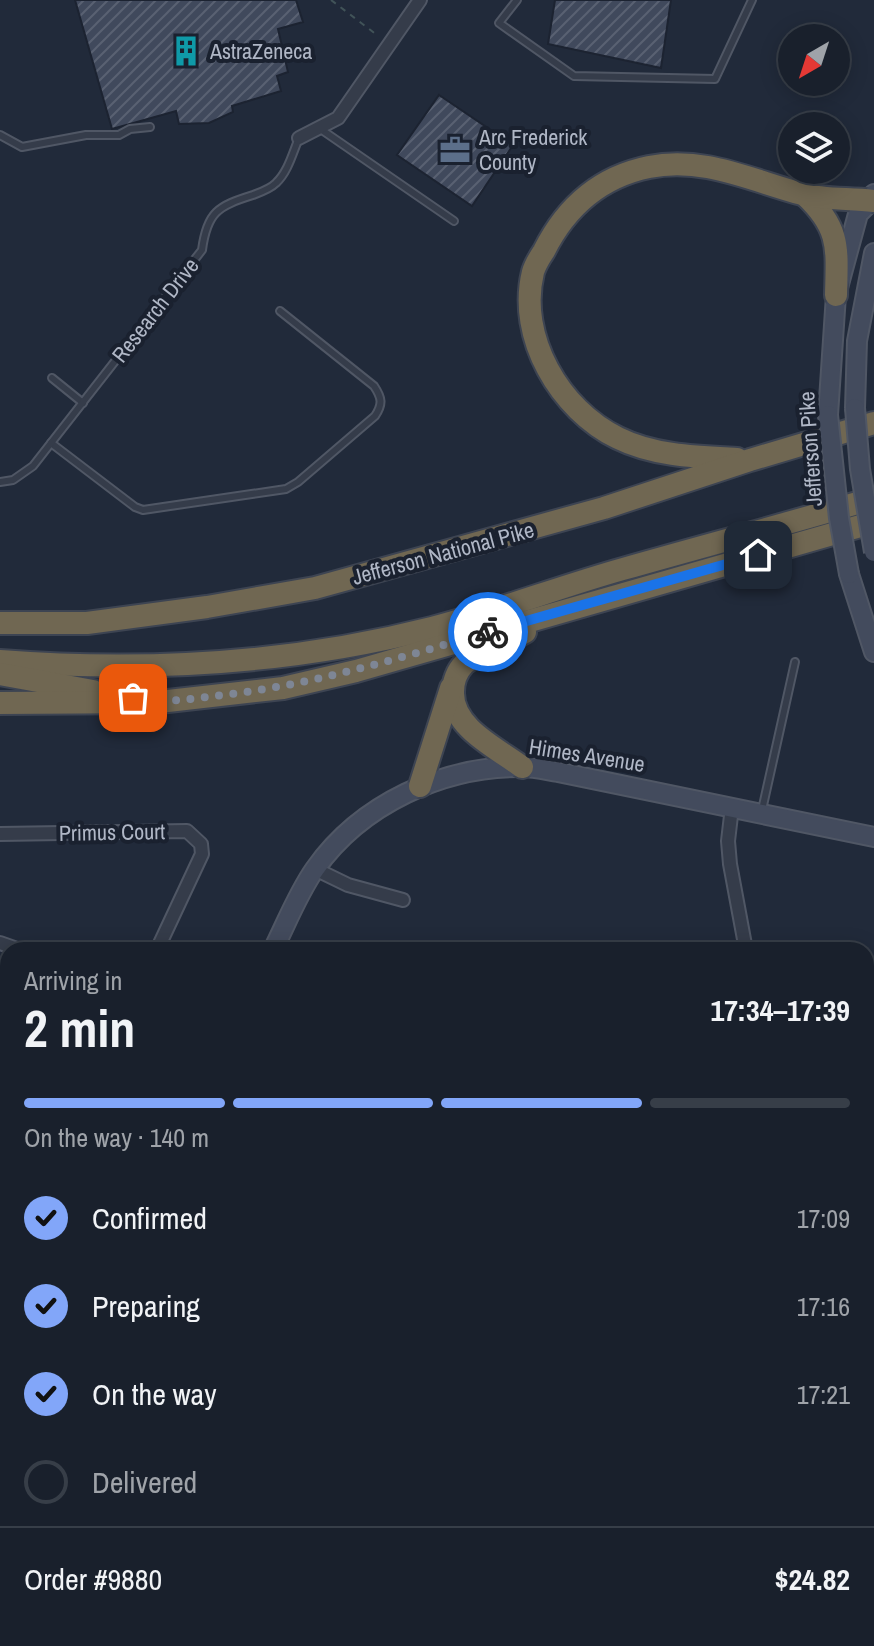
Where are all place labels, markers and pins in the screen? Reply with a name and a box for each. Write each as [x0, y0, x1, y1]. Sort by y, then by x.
building icon: AstraZeneca [169, 34, 203, 68]
place label: AstraZeneca [209, 36, 312, 66]
place label: Arc Frederick County [478, 122, 588, 177]
office icon: Arc Frederick County [438, 133, 472, 167]
pin [724, 521, 792, 589]
pin [99, 664, 167, 732]

